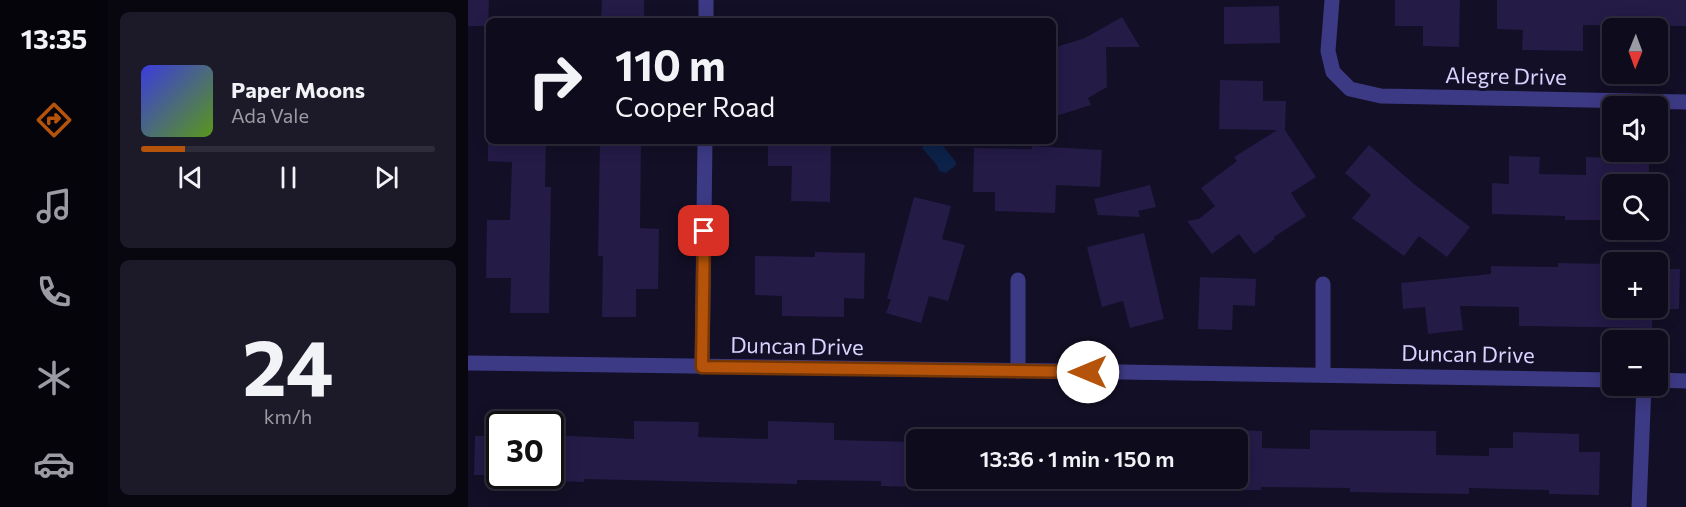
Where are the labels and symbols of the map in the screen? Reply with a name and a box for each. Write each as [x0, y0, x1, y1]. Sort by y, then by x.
north arrow [1602, 18, 1668, 84]
street label: Alegre Drive [1445, 61, 1567, 90]
pin [678, 205, 729, 256]
street label: Duncan Drive [730, 331, 864, 360]
street label: Duncan Drive [1401, 339, 1535, 368]
position arrow [1056, 340, 1120, 404]
speed limit sign: 30 [486, 411, 564, 489]

